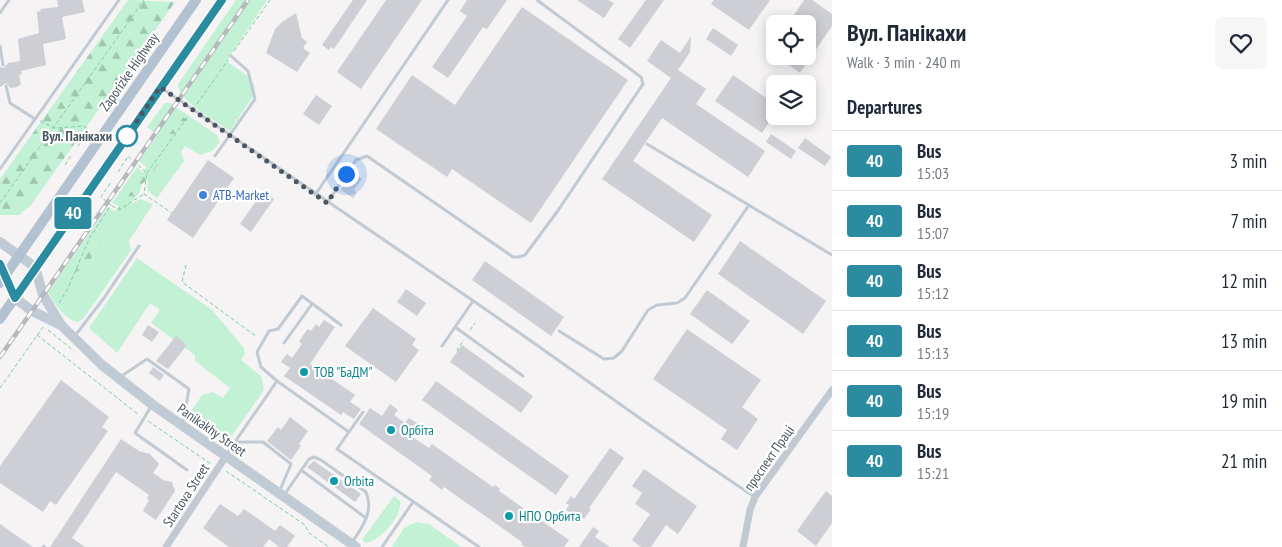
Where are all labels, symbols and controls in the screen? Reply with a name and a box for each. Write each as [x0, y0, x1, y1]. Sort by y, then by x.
map controls [766, 15, 816, 125]
button: locate [766, 15, 816, 65]
text: Вул. Панікахи [847, 17, 966, 48]
button: heart [1215, 17, 1267, 69]
street label: Zaporizke Highway [95, 29, 163, 115]
text: Walk · 3 min · 240 m [847, 52, 960, 72]
button: layers [766, 75, 816, 125]
text: Departures [847, 95, 922, 119]
marker: Вул. Панікахи [116, 125, 138, 147]
place label: Вул. Панікахи [42, 127, 112, 145]
text: Bus [917, 139, 941, 163]
text: 40 [866, 149, 883, 172]
text: 3 min [1230, 149, 1267, 173]
your location [334, 162, 359, 187]
text: 15:03 [917, 163, 949, 183]
place label: ATB-Market [213, 186, 269, 204]
marker: ATB-Market [197, 189, 209, 201]
line badge: 40 [50, 197, 96, 229]
text: Bus [917, 199, 941, 223]
text: 40 [64, 201, 82, 224]
text: 40 [866, 209, 883, 232]
text: 7 min [1230, 209, 1267, 233]
text: 15:07 [917, 223, 949, 243]
text: Bus [917, 259, 941, 283]
text: 40 [866, 269, 883, 292]
text: 12 min [1221, 269, 1267, 293]
text: 15:12 [917, 283, 949, 303]
text: Bus [917, 319, 941, 343]
text: 40 [866, 329, 883, 352]
text: 13 min [1221, 329, 1267, 353]
text: 15:13 [917, 343, 949, 363]
place label: ТОВ "БаДМ" [314, 363, 373, 381]
marker: ТОВ "БаДМ" [298, 366, 310, 378]
text: Bus [917, 379, 941, 403]
text: 40 [866, 389, 883, 412]
text: 19 min [1221, 389, 1267, 413]
street label: Panikakhy Street [174, 400, 250, 460]
text: 15:19 [917, 403, 949, 423]
place label: Орбіта [401, 421, 434, 439]
street label: проспект Праці [740, 422, 798, 494]
marker: Орбіта [385, 424, 397, 436]
text: Bus [917, 439, 941, 463]
text: 40 [866, 449, 883, 472]
text: 21 min [1221, 449, 1267, 473]
street label: Startova Street [159, 460, 213, 530]
text: 15:21 [917, 463, 949, 483]
place label: Orbita [344, 472, 374, 490]
marker: Orbita [328, 475, 340, 487]
place label: НПО Орбита [519, 507, 581, 525]
marker: НПО Орбита [503, 510, 515, 522]

